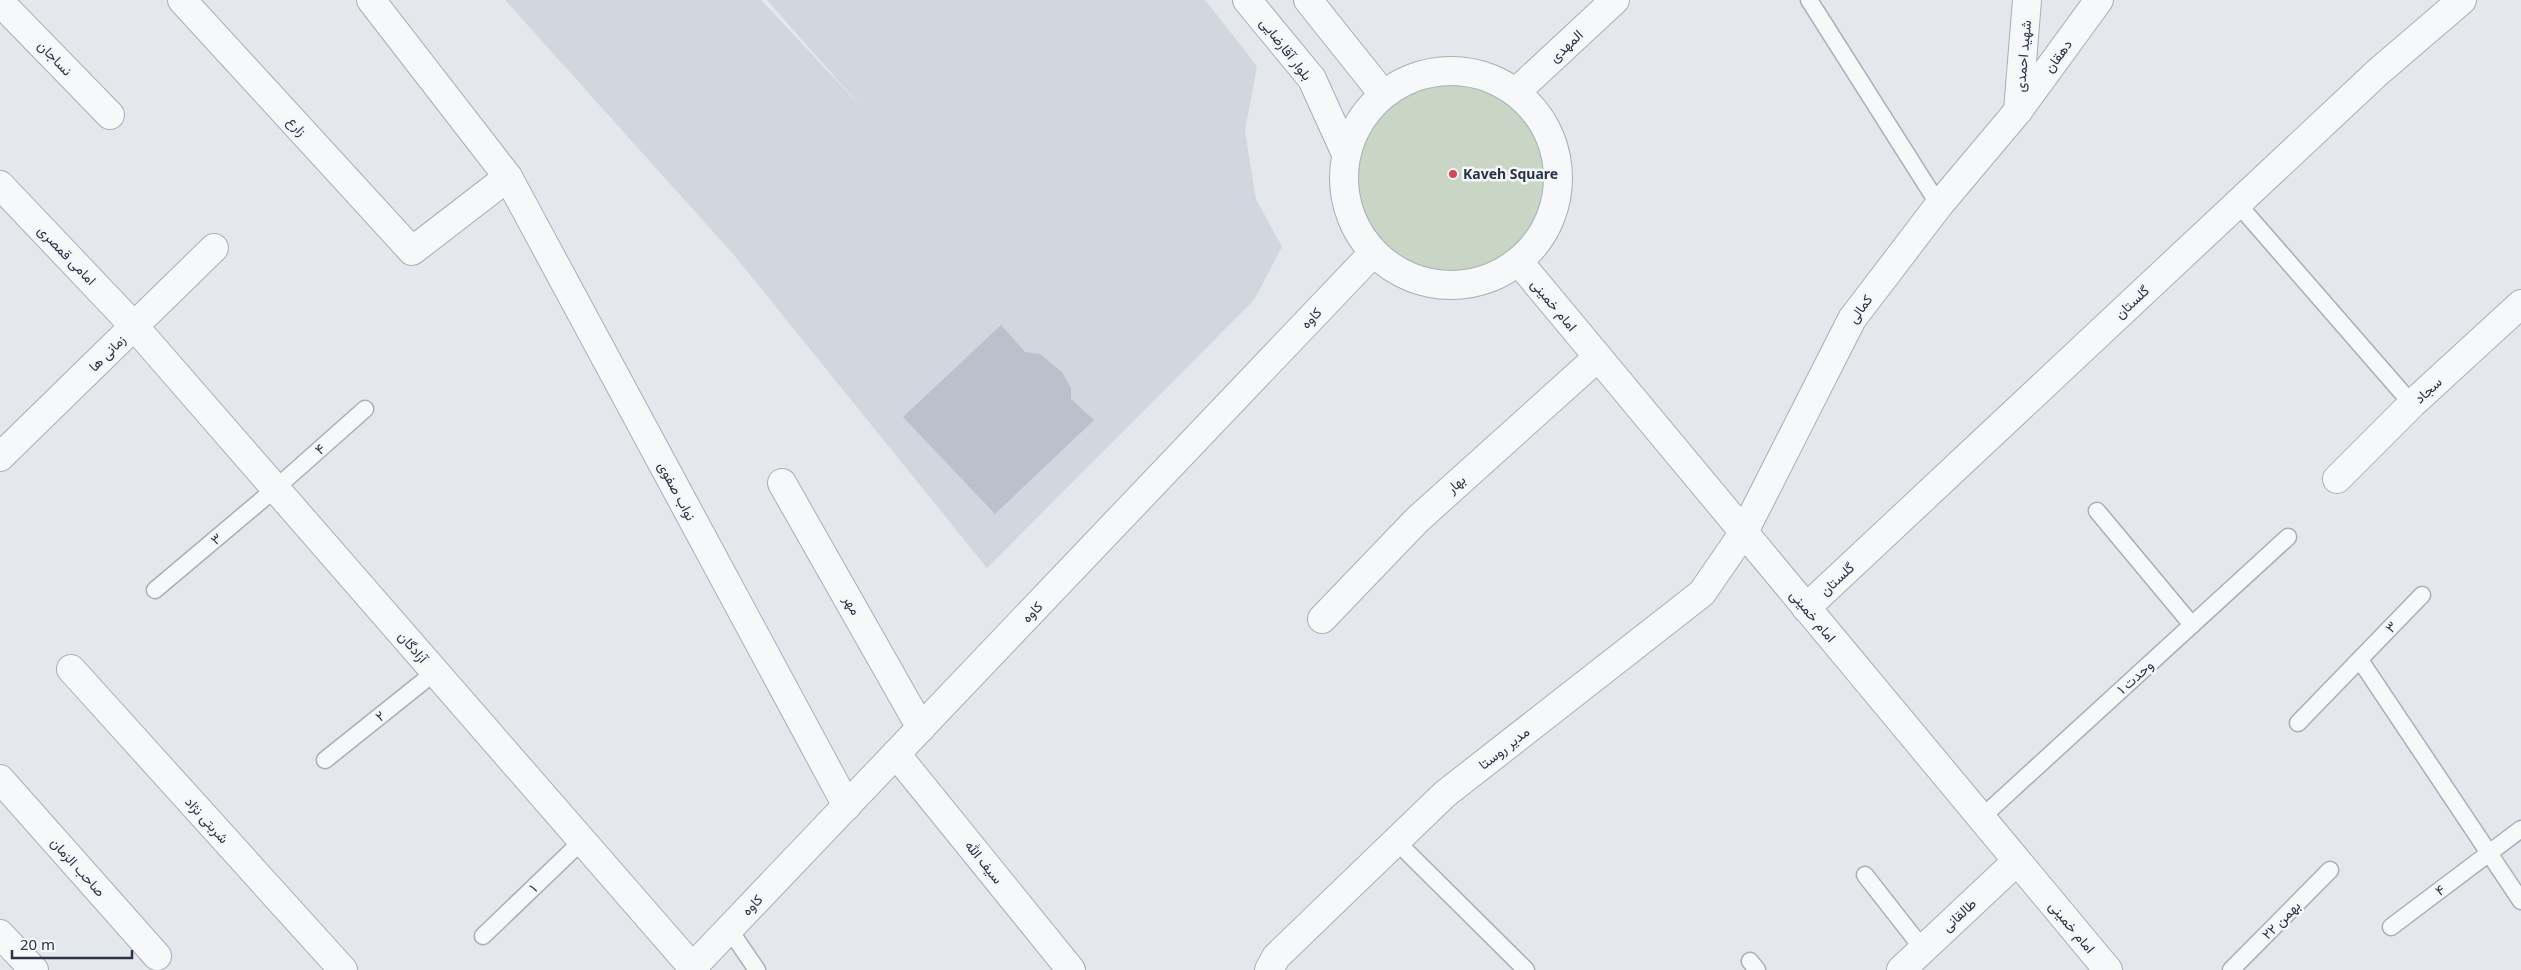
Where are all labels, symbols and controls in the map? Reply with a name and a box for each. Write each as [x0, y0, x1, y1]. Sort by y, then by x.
street label: بلوار آقارضایی [1256, 13, 1317, 84]
street label: شهید احمدی [2010, 19, 2035, 93]
street label: المهدی [1545, 25, 1587, 66]
street label: دهقان [2039, 35, 2076, 76]
street label: نساجان [34, 36, 77, 79]
street label: زارع [282, 112, 311, 141]
place label: Kaveh Square [1463, 164, 1558, 183]
marker: Kaveh Square [1447, 168, 1459, 180]
street label: امامی قمصری [34, 221, 101, 289]
street label: امام خمینی [1527, 275, 1582, 335]
street label: گلستان [2110, 281, 2153, 323]
street label: کمالی [1843, 291, 1876, 327]
street label: کاوه [1296, 303, 1325, 332]
street label: زمانی ها [84, 330, 129, 375]
street label: سجاد [2410, 372, 2445, 407]
street label: ۴ [310, 439, 329, 458]
street label: نواب صفوی [654, 458, 701, 524]
street label: بهار [1441, 470, 1469, 498]
street label: ۳ [206, 528, 225, 549]
street label: گلستان [1815, 558, 1858, 600]
street label: امام خمینی [1786, 586, 1841, 646]
street label: مهر [839, 591, 866, 618]
street label: کاوه [1017, 597, 1046, 626]
street label: ۳ [2381, 617, 2401, 637]
street label: آزادگان [394, 627, 434, 668]
street label: وحدت ۱ [2112, 655, 2157, 698]
street label: ۲ [371, 706, 389, 725]
street label: مدیر روستا [1474, 722, 1533, 773]
street label: شربتی نژاد [181, 792, 233, 847]
street label: صاحب الزمان [47, 833, 110, 901]
street label: سیف الله [961, 836, 1008, 887]
street label: ۱ [525, 879, 541, 896]
street label: ۴ [2431, 880, 2449, 900]
street label: کاوه [737, 890, 766, 919]
street label: طالقانی [1937, 894, 1980, 935]
street label: ۲۲ بهمن [2257, 896, 2304, 943]
street label: امام خمینی [2045, 897, 2100, 957]
scale bar [12, 928, 132, 960]
text: 20 m [20, 934, 55, 954]

